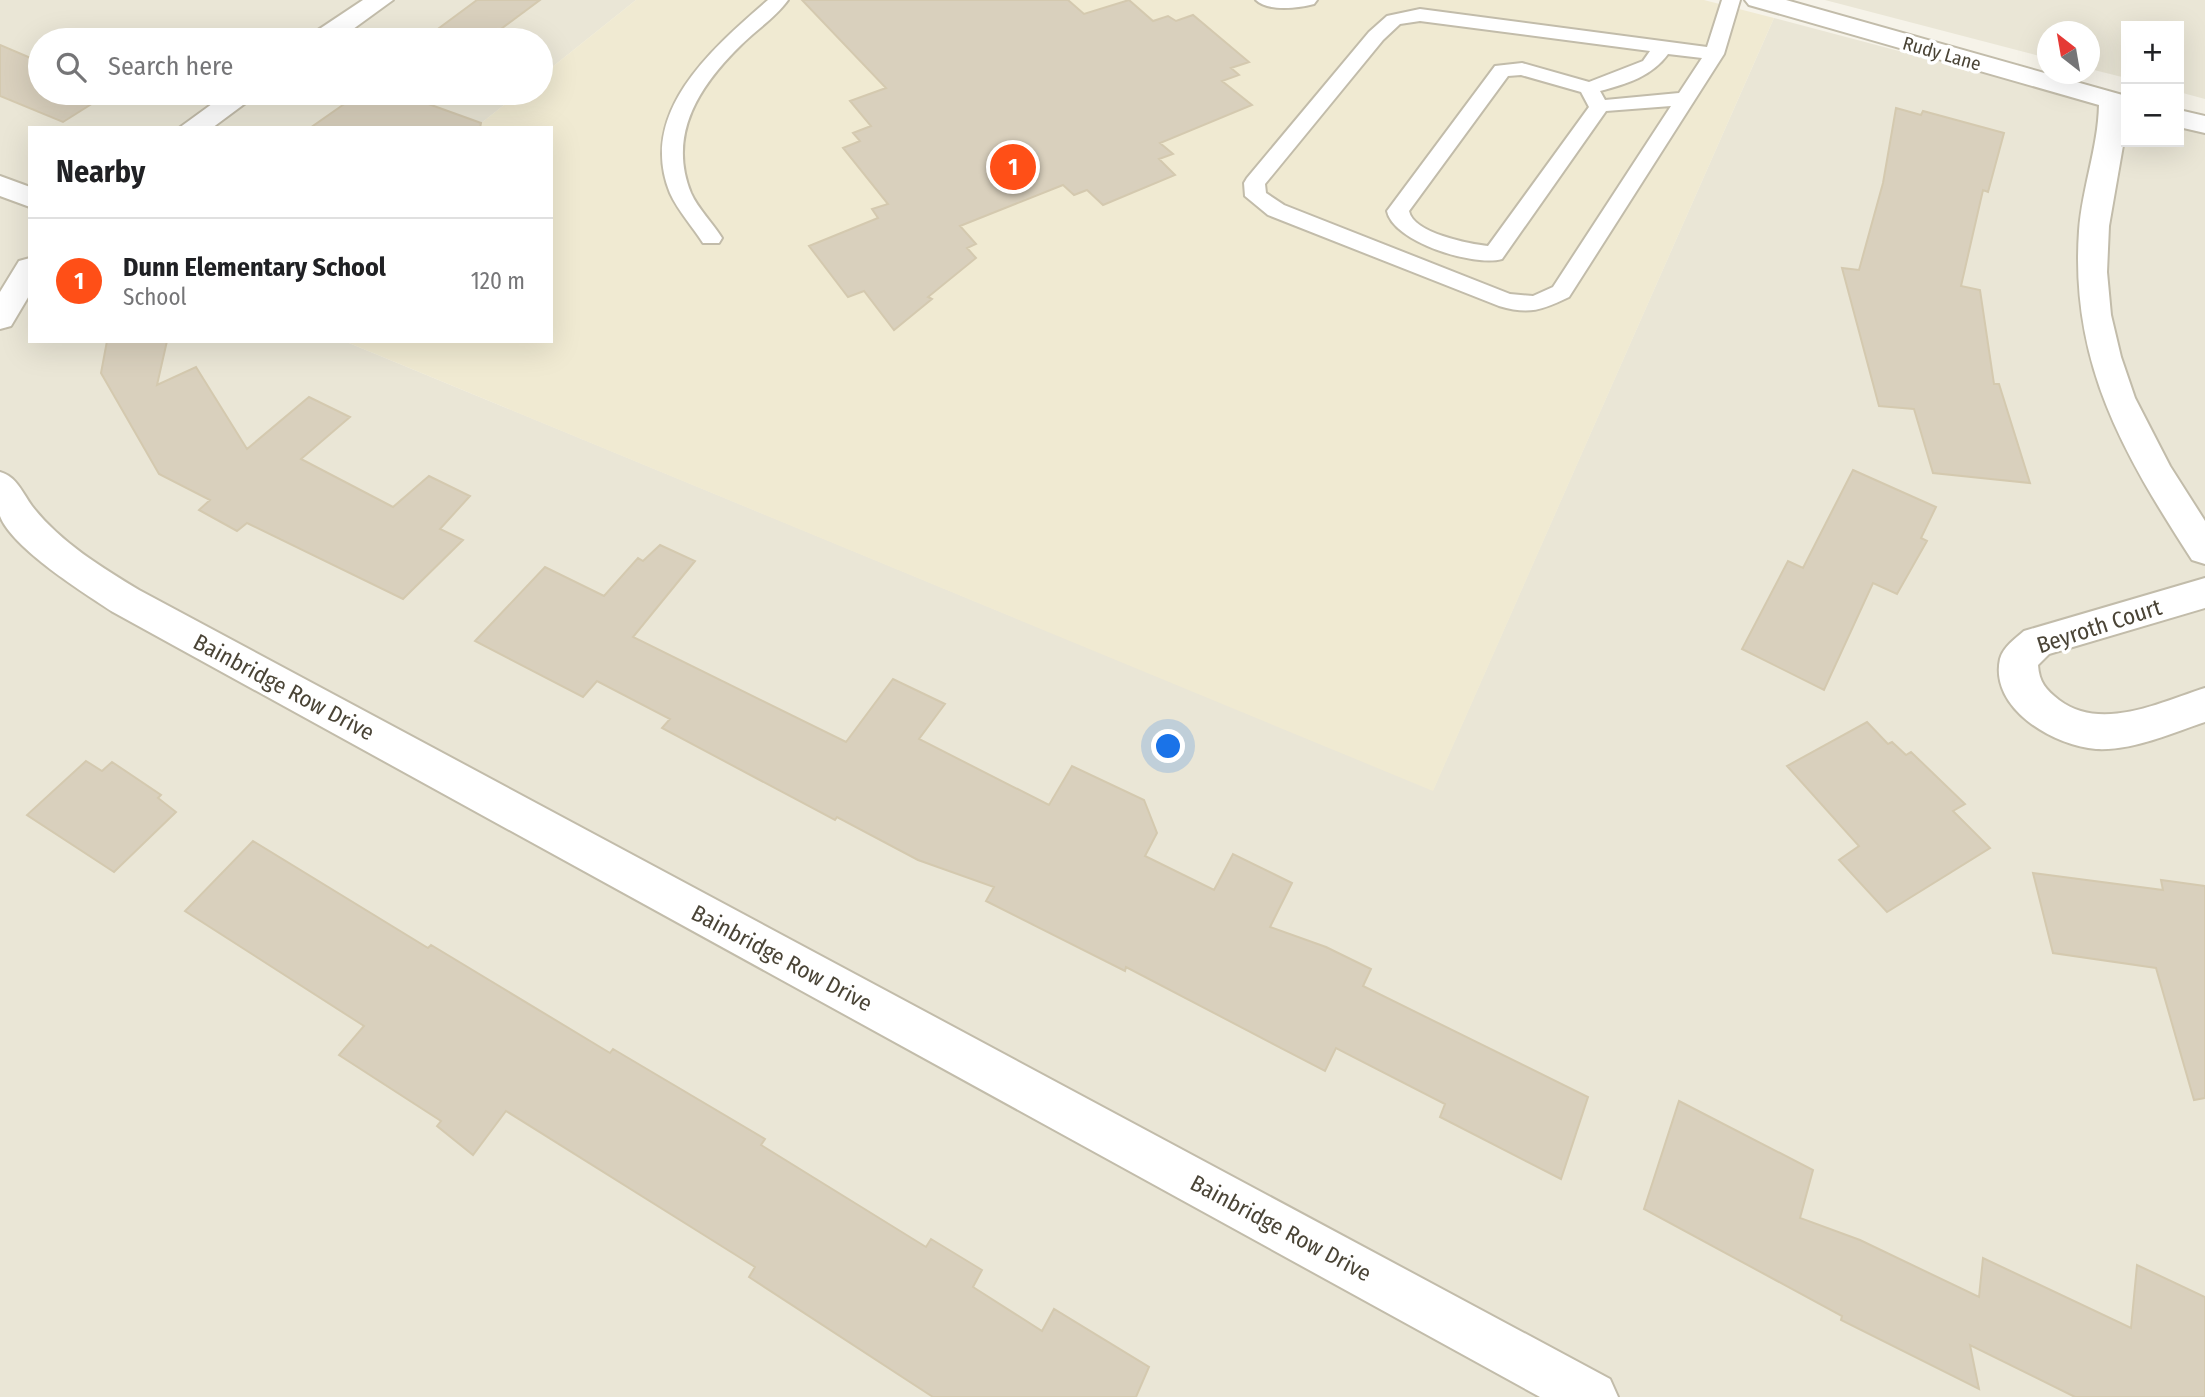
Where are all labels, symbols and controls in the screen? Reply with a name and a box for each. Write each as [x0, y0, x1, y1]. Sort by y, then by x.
north arrow [2037, 21, 2100, 84]
map controls [2121, 21, 2184, 147]
button: + [2121, 21, 2184, 84]
search box [28, 28, 553, 105]
street label: Rudy Lane [1900, 31, 1984, 76]
icon: search [52, 48, 90, 86]
text: Search here [108, 51, 233, 82]
button: − [2121, 84, 2184, 147]
pin: 1 [990, 141, 1036, 193]
text: Nearby [56, 154, 145, 190]
text: Dunn Elementary School [123, 252, 386, 283]
text: 1 [74, 267, 84, 295]
text: 120 m [471, 267, 525, 295]
text: School [123, 283, 187, 311]
street label: Beyroth Court [2033, 593, 2165, 659]
street label: Bainbridge Row Drive [189, 627, 379, 747]
your location [1151, 729, 1185, 763]
street label: Bainbridge Row Drive [687, 898, 877, 1018]
street label: Bainbridge Row Drive [1186, 1168, 1376, 1288]

